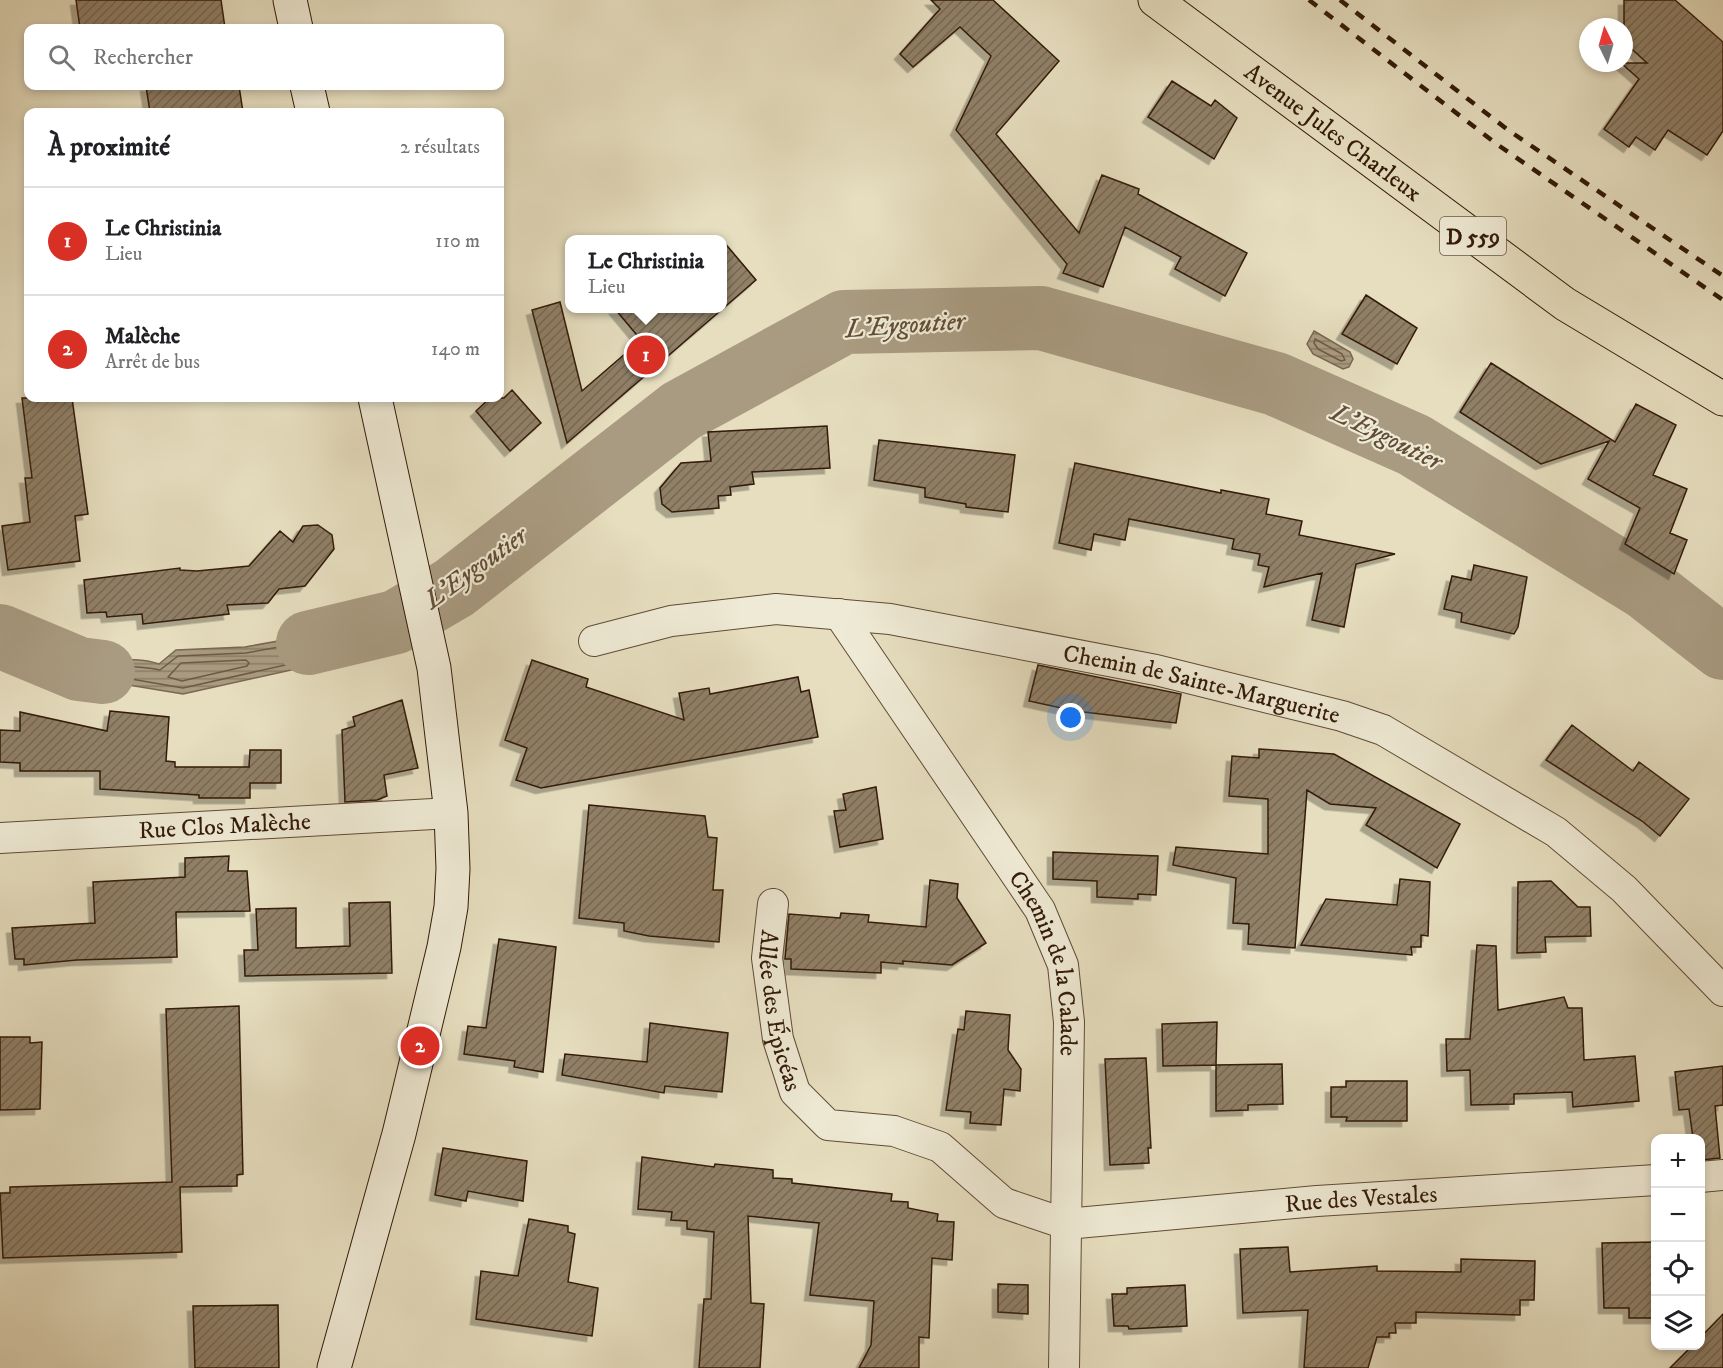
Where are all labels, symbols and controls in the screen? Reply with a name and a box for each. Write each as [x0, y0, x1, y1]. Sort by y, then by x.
north arrow [1579, 18, 1633, 72]
search box [24, 24, 504, 90]
icon: search [45, 41, 78, 74]
text: Rechercher [93, 44, 193, 71]
street label: Avenue Jules Charleux [1238, 57, 1428, 209]
text: À proximité [48, 131, 170, 164]
text: 2 résultats [400, 135, 480, 160]
text: Le Christinia [105, 215, 221, 242]
road number: D 559 [1440, 217, 1506, 255]
text: 1 [64, 229, 71, 254]
text: 110 m [435, 229, 480, 254]
popup [565, 235, 727, 313]
text: Lieu [105, 242, 143, 267]
text: Le Christinia [588, 248, 704, 275]
text: Lieu [588, 275, 625, 300]
water label: L'Eygoutier [842, 305, 968, 346]
text: Malèche [105, 323, 180, 350]
pin: 1 [626, 332, 666, 378]
text: 2 [63, 337, 72, 362]
text: 140 m [431, 337, 480, 362]
text: Arrêt de bus [105, 350, 200, 375]
water label: L'Eygoutier [1324, 395, 1449, 479]
water label: L'Eygoutier [416, 519, 535, 618]
street label: Chemin de Sainte-Marguerite [1061, 639, 1343, 731]
your location [1056, 703, 1085, 732]
street label: Rue Clos Malèche [138, 807, 312, 846]
street label: Chemin de la Calade [1002, 865, 1083, 1056]
street label: Allée des Épicéas [751, 928, 808, 1095]
pin: 2 [400, 1024, 440, 1068]
map controls [1651, 1134, 1705, 1350]
button: + [1651, 1134, 1705, 1188]
street label: Rue des Vestales [1284, 1180, 1438, 1220]
button: − [1651, 1188, 1705, 1242]
button: locate [1651, 1242, 1705, 1296]
button: layers [1651, 1296, 1705, 1350]

